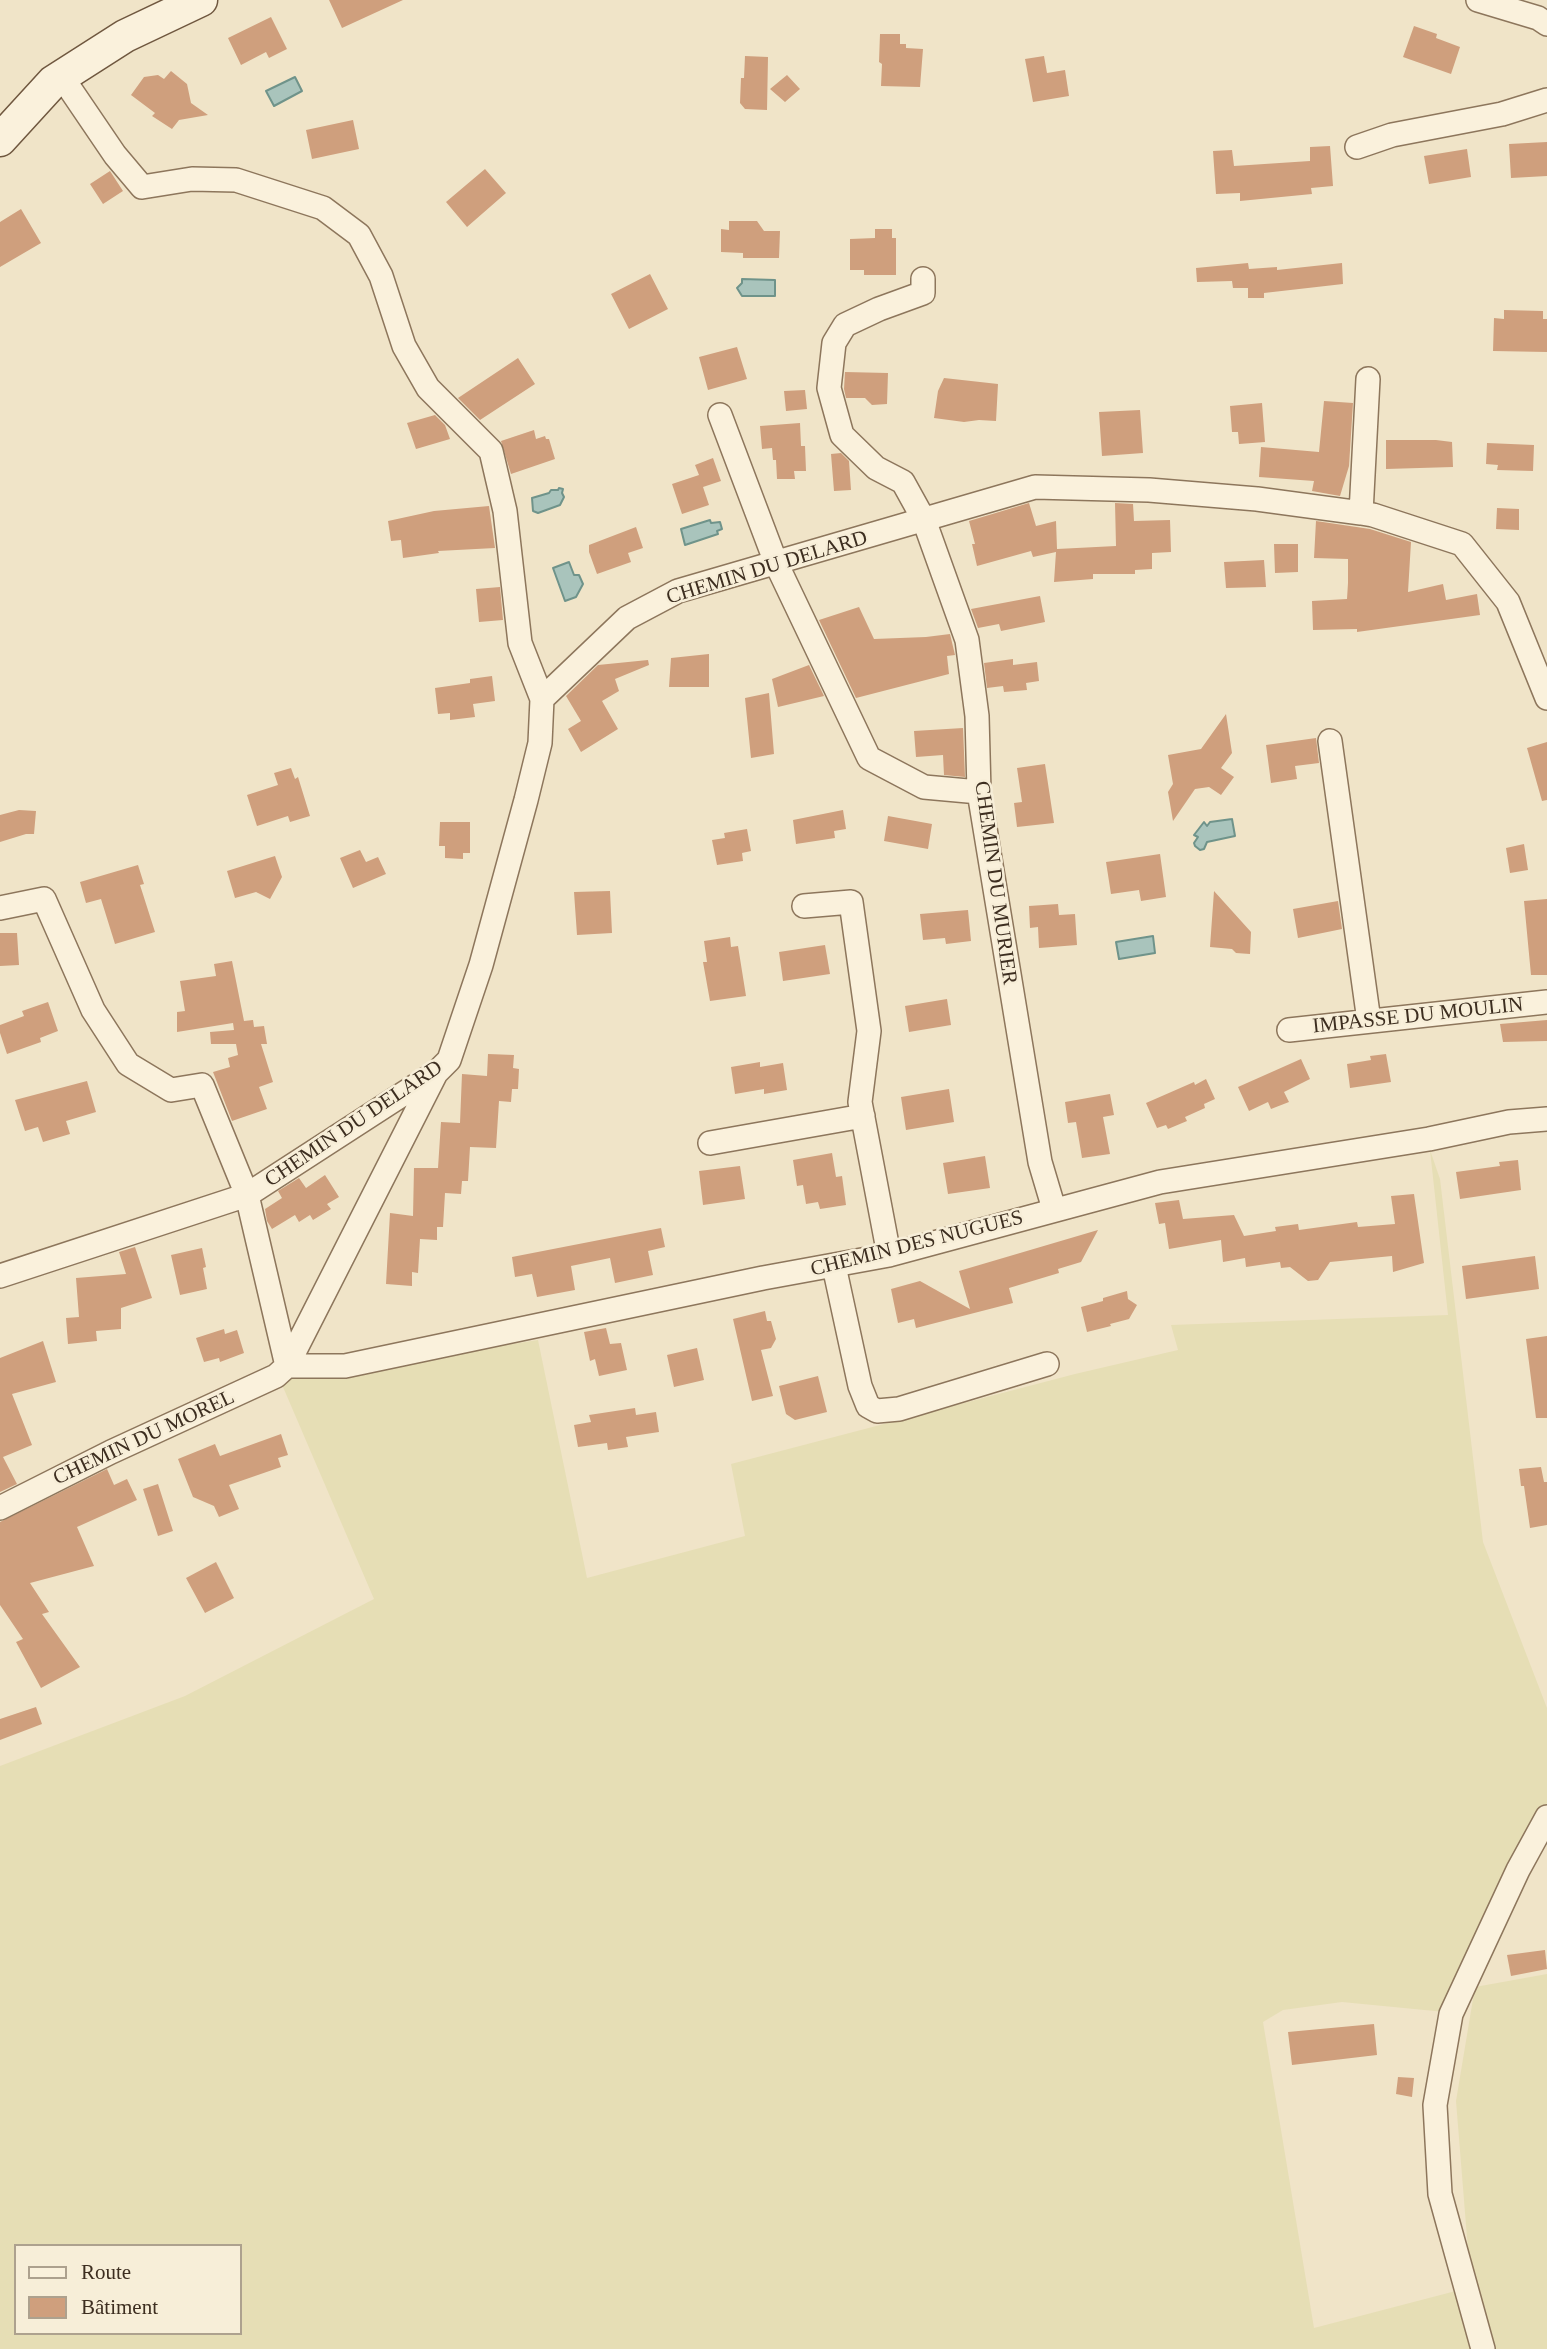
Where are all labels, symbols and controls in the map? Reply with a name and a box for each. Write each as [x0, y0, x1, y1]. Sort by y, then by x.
street label: CHEMIN DU DELARD [663, 525, 871, 611]
street label: CHEMIN DU MURIER [968, 780, 1022, 986]
street label: IMPASSE DU MOULIN [1311, 992, 1525, 1040]
street label: CHEMIN DU DELARD [260, 1055, 448, 1193]
street label: CHEMIN DES NUGUES [808, 1205, 1026, 1283]
street label: CHEMIN DU MOREL [49, 1385, 239, 1491]
legend [14, 2244, 242, 2335]
text: Route [81, 2260, 131, 2284]
text: Bâtiment [81, 2295, 158, 2319]

